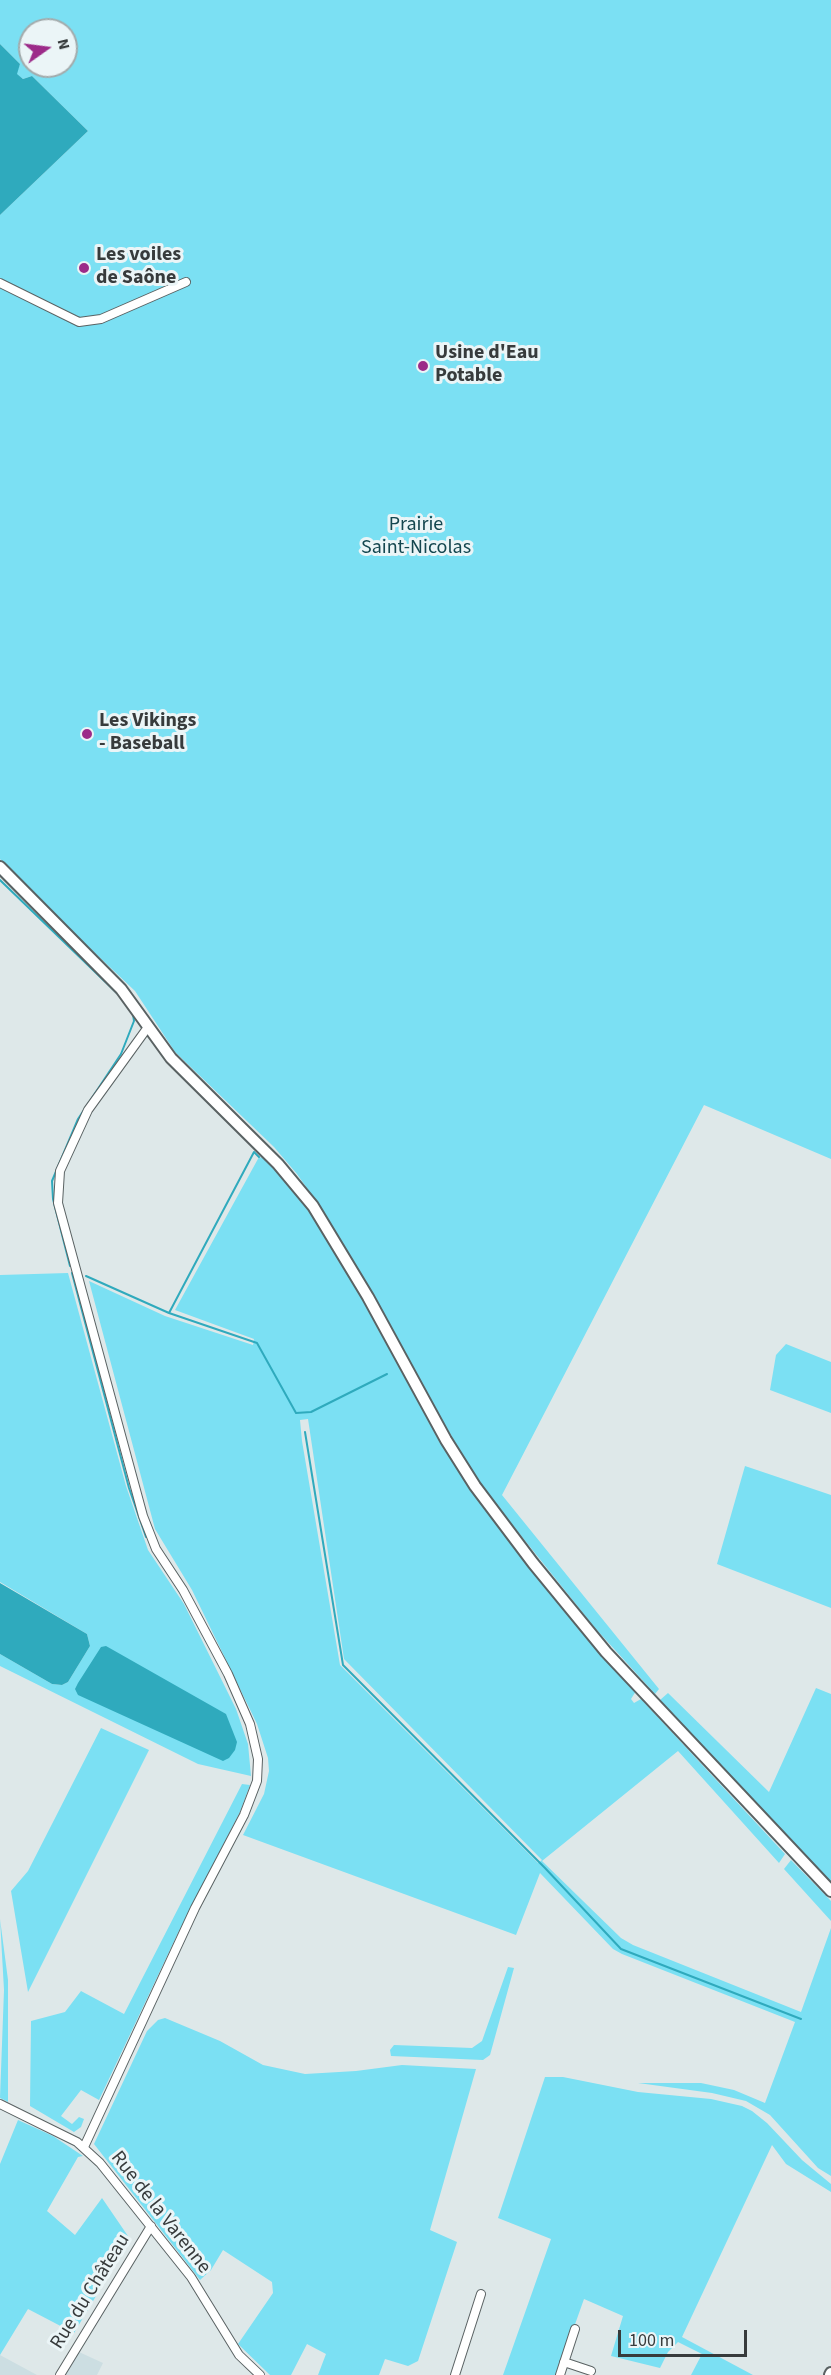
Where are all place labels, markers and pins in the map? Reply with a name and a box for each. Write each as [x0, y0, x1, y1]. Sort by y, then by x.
place label: Les voiles de Saône [96, 244, 181, 291]
marker: Les voiles de Saône [77, 261, 91, 275]
place label: Usine d'Eau Potable [435, 342, 539, 389]
marker: Usine d'Eau Potable [416, 359, 430, 373]
place label: Les Vikings - Baseball [99, 710, 196, 757]
marker: Les Vikings - Baseball [80, 727, 94, 741]

